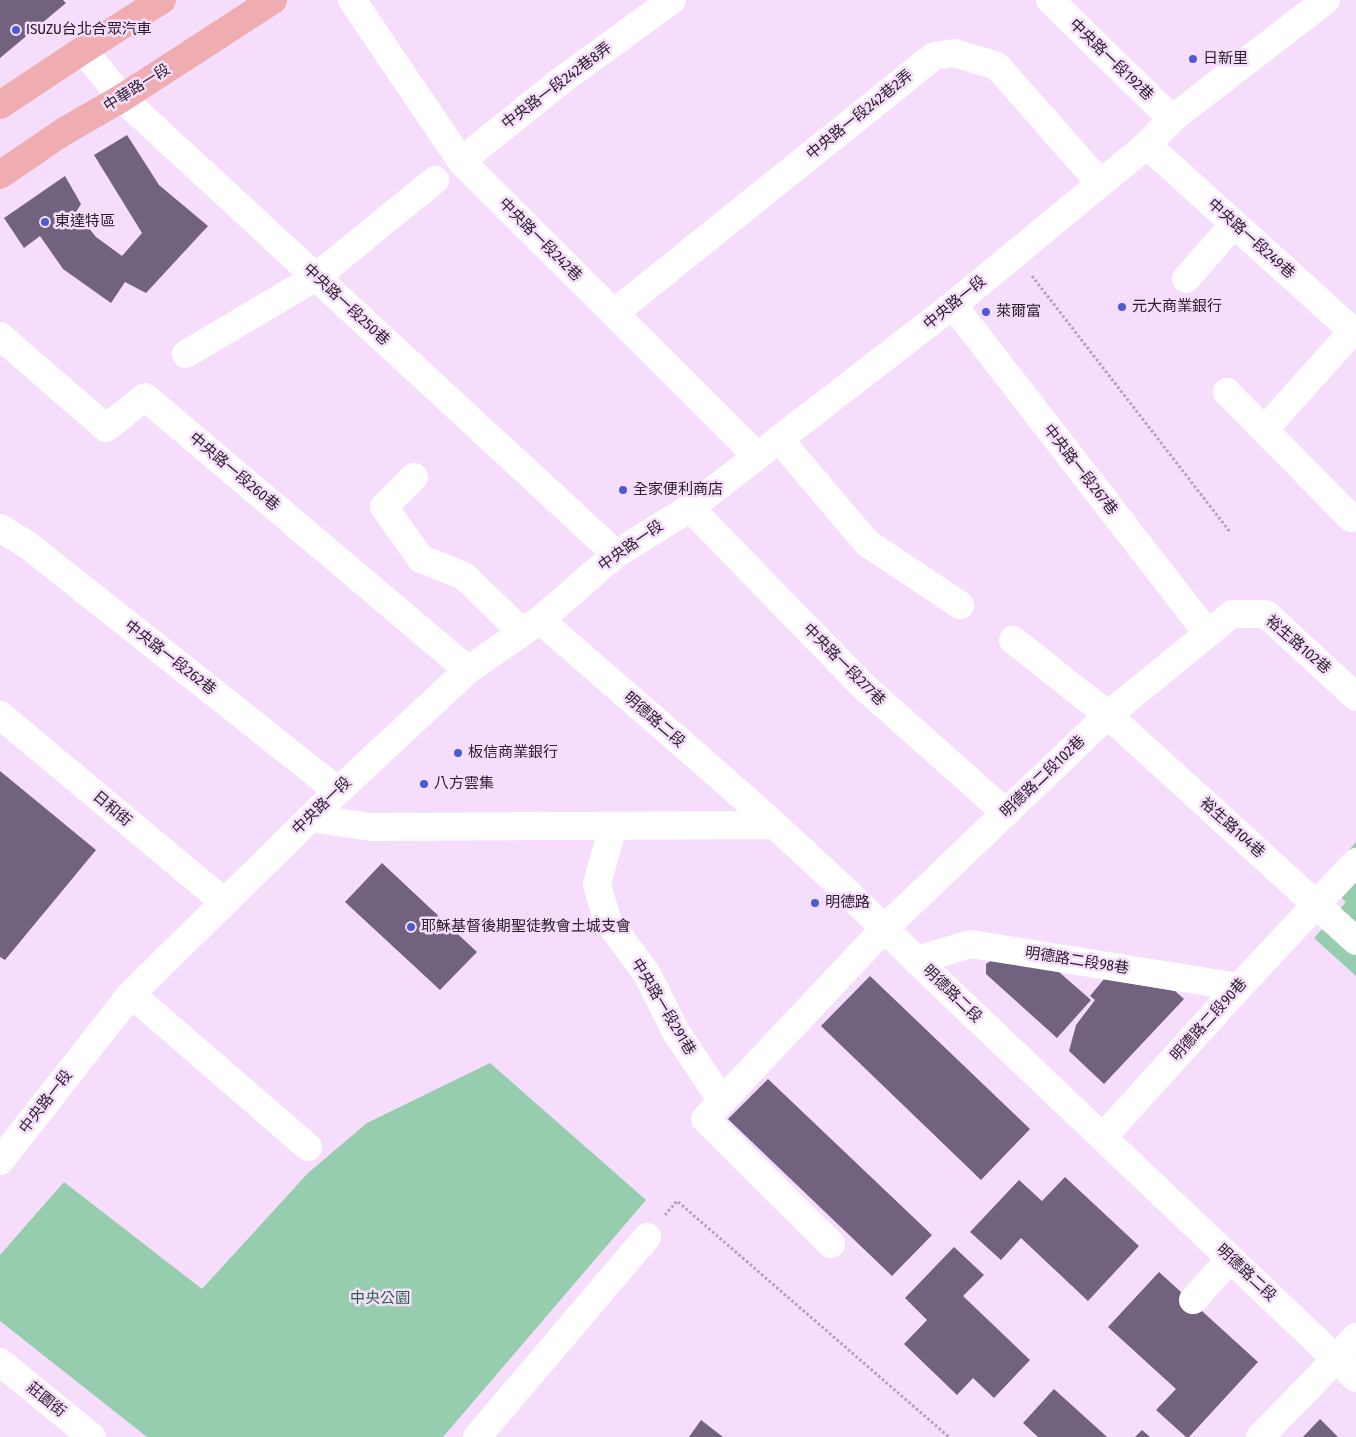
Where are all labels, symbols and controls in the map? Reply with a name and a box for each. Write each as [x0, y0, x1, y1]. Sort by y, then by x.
street label: 中央路一段192巷 [1065, 15, 1157, 105]
place label: ISUZU台北合眾汽車 [26, 21, 152, 39]
marker: ISUZU台北合眾汽車 [10, 24, 22, 36]
street label: 中央路一段242巷8弄 [499, 39, 615, 133]
place label: 日新里 [1203, 50, 1248, 68]
marker: 日新里 [1187, 53, 1199, 65]
street label: 中華路一段 [100, 60, 174, 116]
street label: 中央路一段242巷2弄 [803, 67, 917, 163]
street label: 中央路一段242巷 [495, 195, 585, 285]
street label: 中央路一段249巷 [1204, 195, 1298, 283]
place label: 東達特區 [55, 213, 115, 231]
marker: 東達特區 [39, 216, 51, 228]
street label: 中央路一段250巷 [299, 260, 393, 350]
street label: 中央路一段 [920, 272, 990, 334]
place label: 元大商業銀行 [1132, 298, 1222, 316]
marker: 元大商業銀行 [1116, 301, 1128, 313]
place label: 萊爾富 [996, 303, 1041, 321]
marker: 萊爾富 [980, 306, 992, 318]
street label: 中央路一段267巷 [1039, 421, 1121, 519]
street label: 中央路一段260巷 [185, 429, 283, 515]
place label: 全家便利商店 [633, 481, 723, 499]
marker: 全家便利商店 [617, 484, 629, 496]
street label: 中央路一段 [595, 517, 667, 575]
street label: 裕生路102巷 [1262, 612, 1334, 678]
street label: 中央路一段262巷 [121, 617, 219, 699]
street label: 中央路一段277巷 [799, 620, 889, 710]
street label: 明德路二段 [620, 689, 688, 751]
street label: 明德路二段102巷 [997, 732, 1089, 822]
place label: 板信商業銀行 [468, 744, 558, 762]
marker: 板信商業銀行 [452, 747, 464, 759]
street label: 中央路一段 [289, 773, 355, 839]
place label: 八方雲集 [434, 775, 494, 793]
marker: 八方雲集 [418, 778, 430, 790]
street label: 日和街 [89, 788, 135, 830]
street label: 裕生路104巷 [1196, 794, 1268, 862]
place label: 明德路 [825, 894, 870, 912]
marker: 明德路 [809, 897, 821, 909]
place label: 耶穌基督後期聖徒教會土城支會 [421, 918, 631, 936]
marker: 耶穌基督後期聖徒教會土城支會 [405, 921, 417, 933]
street label: 明德路二段98巷 [1024, 944, 1130, 978]
street label: 中央路一段291巷 [627, 955, 699, 1059]
street label: 明德路二段 [919, 961, 985, 1027]
street label: 明德路二段90巷 [1167, 975, 1251, 1065]
street label: 中央路一段 [16, 1067, 76, 1137]
street label: 明德路二段 [1212, 1241, 1280, 1305]
park label: 中央公園 [350, 1290, 410, 1308]
street label: 莊園街 [23, 1379, 69, 1421]

